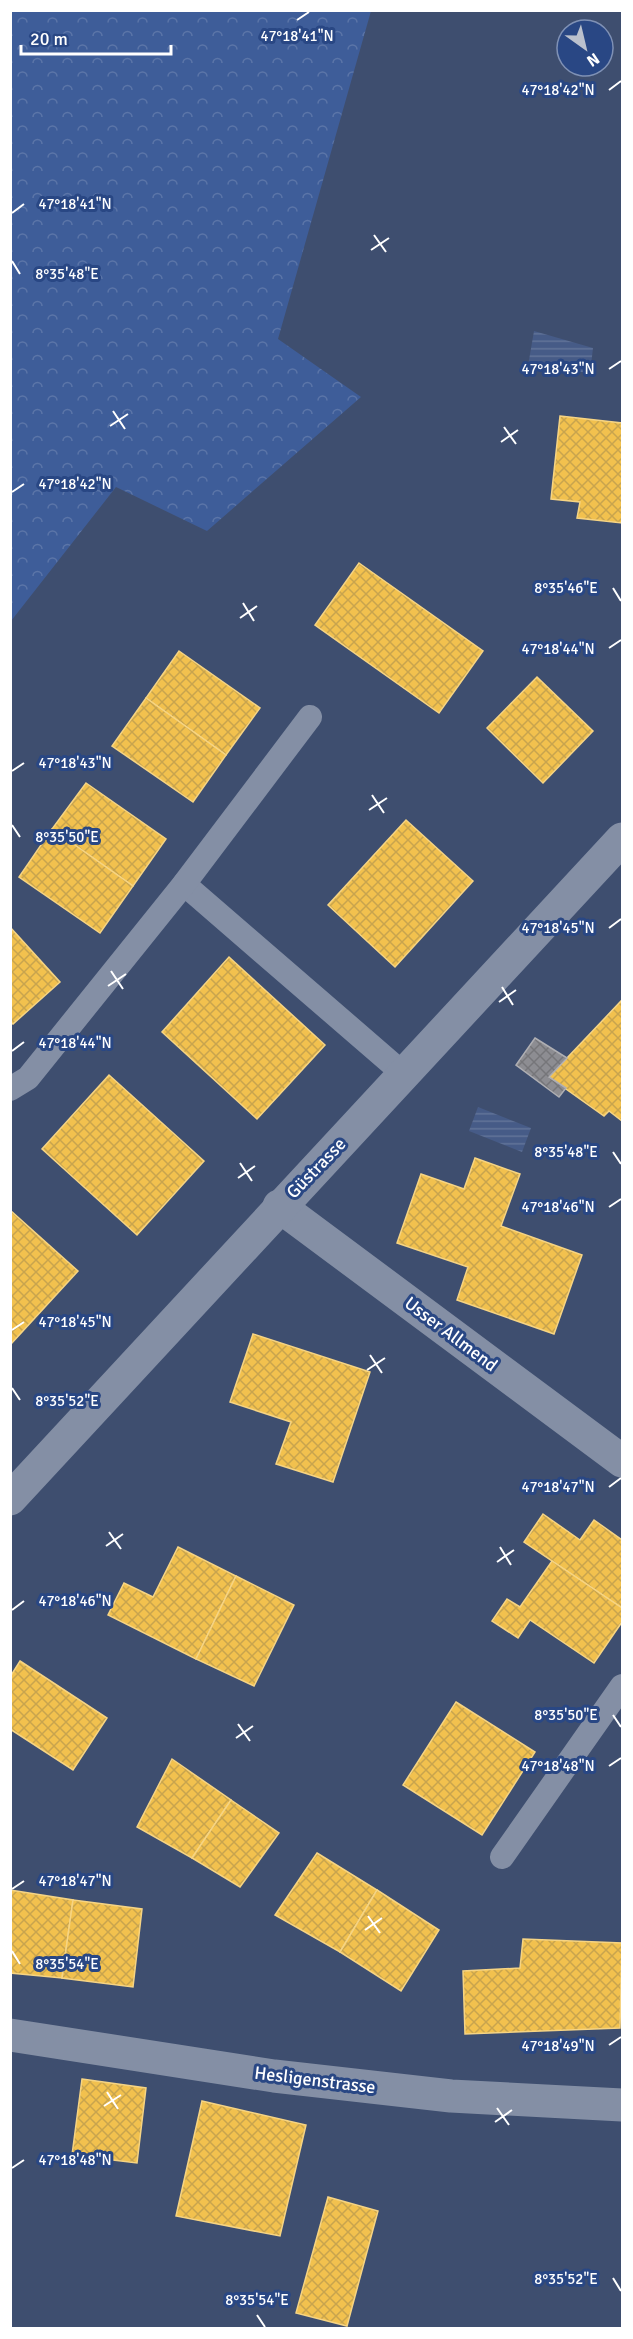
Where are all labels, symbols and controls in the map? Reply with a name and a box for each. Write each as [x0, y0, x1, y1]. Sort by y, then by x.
scale bar [21, 18, 171, 56]
north arrow [555, 18, 615, 78]
text: 47°18'41"N [260, 27, 334, 45]
text: 20 m [30, 28, 68, 50]
text: N [583, 48, 603, 71]
text: 47°18'42"N [521, 81, 595, 99]
text: 47°18'41"N [38, 195, 112, 213]
text: 8°35'48"E [35, 265, 99, 283]
text: 47°18'43"N [521, 360, 595, 378]
text: 47°18'42"N [38, 475, 112, 493]
text: 8°35'46"E [534, 579, 598, 597]
text: 47°18'44"N [521, 640, 595, 658]
text: 47°18'43"N [38, 754, 112, 772]
text: 8°35'50"E [35, 828, 99, 846]
text: 47°18'45"N [521, 919, 595, 937]
text: 47°18'44"N [38, 1034, 112, 1052]
street label: Güstrasse [282, 1133, 350, 1203]
text: 8°35'48"E [534, 1143, 598, 1161]
text: 47°18'46"N [521, 1198, 595, 1216]
street label: Usser Allmend [400, 1292, 502, 1376]
text: 47°18'45"N [38, 1313, 112, 1331]
text: 8°35'52"E [35, 1392, 99, 1410]
text: 47°18'47"N [521, 1478, 595, 1496]
text: 47°18'46"N [38, 1592, 112, 1610]
text: 8°35'50"E [534, 1706, 598, 1724]
text: 47°18'48"N [521, 1757, 595, 1775]
text: 47°18'47"N [38, 1872, 112, 1890]
text: 8°35'54"E [35, 1955, 99, 1973]
text: 47°18'49"N [521, 2037, 595, 2055]
street label: Hesligenstrasse [253, 2062, 377, 2098]
text: 47°18'48"N [38, 2151, 112, 2169]
text: 8°35'52"E [534, 2270, 598, 2288]
text: 8°35'54"E [225, 2291, 289, 2309]

